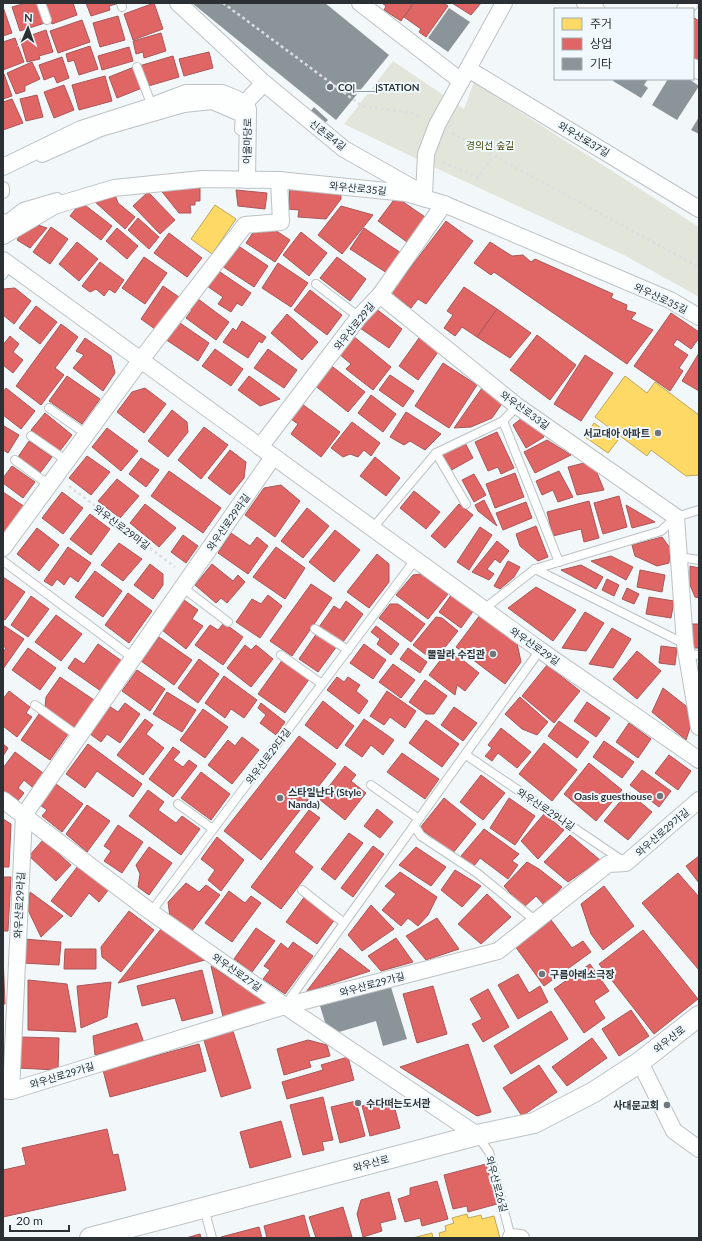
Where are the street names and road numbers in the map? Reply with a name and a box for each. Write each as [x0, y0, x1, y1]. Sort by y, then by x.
street label: 신촌로4길 [308, 117, 348, 153]
street label: 어울마당로 [241, 118, 253, 164]
street label: 와우산로37길 [556, 119, 612, 159]
street label: 와우산로35길 [329, 179, 387, 197]
street label: 와우산로35길 [632, 280, 690, 316]
street label: 와우산로29길 [331, 300, 377, 352]
street label: 와우산로33길 [498, 388, 552, 432]
street label: 와우산로29라길 [204, 491, 252, 553]
street label: 와우산로29마길 [92, 502, 152, 552]
street label: 와우산로29길 [508, 625, 562, 667]
street label: 와우산로29다길 [243, 726, 293, 786]
street label: 와우산로29나길 [515, 785, 577, 833]
street label: 와우산로29가길 [633, 806, 691, 858]
street label: 와우산로29라길 [11, 871, 27, 939]
street label: 와우산로27길 [210, 951, 264, 993]
street label: 와우산로29가길 [338, 970, 406, 998]
street label: 와우산로 [651, 1023, 687, 1055]
street label: 와우산로29가길 [28, 1059, 96, 1091]
street label: 와우산로 [352, 1152, 390, 1174]
street label: 와우산로26길 [484, 1155, 510, 1213]

